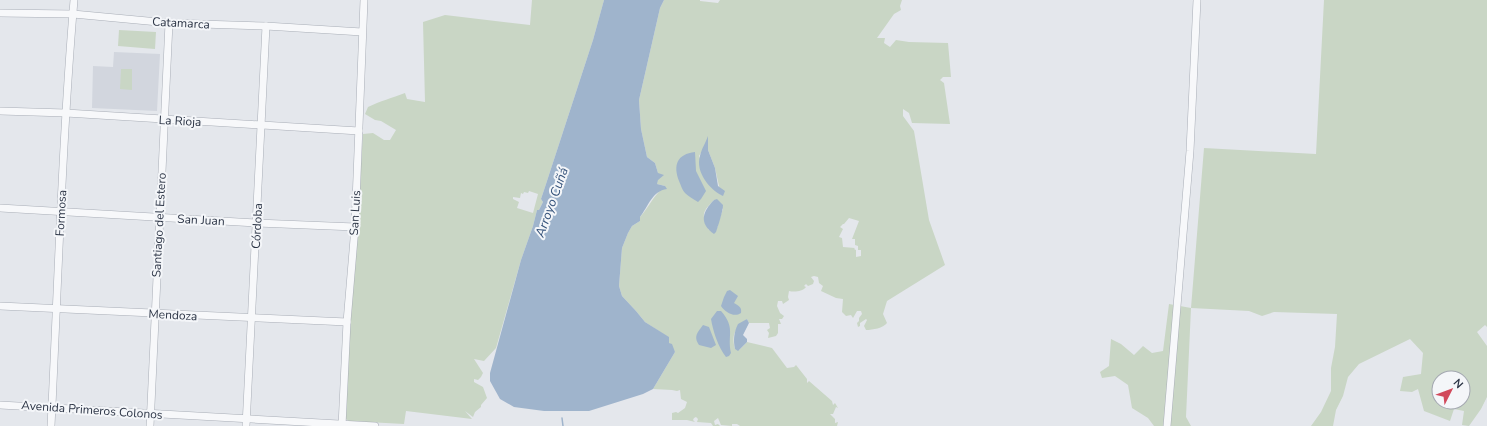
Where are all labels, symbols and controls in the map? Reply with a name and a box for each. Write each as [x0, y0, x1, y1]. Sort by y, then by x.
street label: Catamarca [152, 14, 210, 32]
street label: La Rioja [158, 112, 202, 130]
water label: Arroyo Cuñá [531, 165, 573, 241]
street label: Santiago del Estero [148, 172, 170, 278]
street label: Formosa [52, 189, 70, 237]
street label: San Luis [346, 190, 364, 236]
street label: Córdoba [248, 203, 266, 249]
street label: San Juan [177, 211, 225, 229]
street label: Mendoza [148, 306, 198, 324]
north arrow [1431, 370, 1471, 410]
text: N [1450, 376, 1466, 392]
street label: Avenida Primeros Colonos [21, 397, 163, 423]

